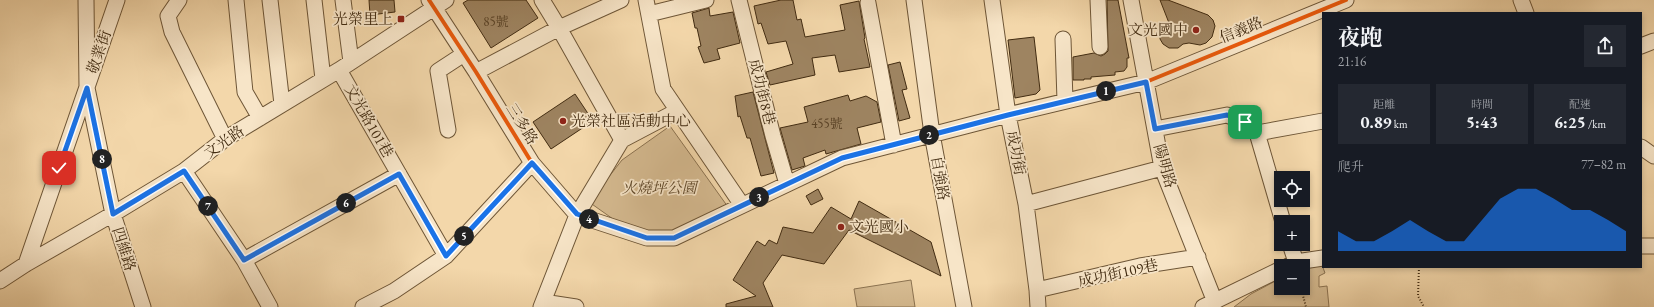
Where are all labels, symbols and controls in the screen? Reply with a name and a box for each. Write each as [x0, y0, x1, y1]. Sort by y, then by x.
place label: 光榮里上 [333, 9, 393, 28]
street label: 信義路 [1216, 12, 1265, 47]
house number: 85號 [483, 13, 509, 30]
marker: 光榮里上 [396, 14, 406, 24]
place label: 文光國中 [1128, 20, 1188, 39]
text: 夜跑 [1338, 23, 1382, 52]
marker: 文光國中 [1191, 25, 1201, 35]
button: share [1584, 25, 1626, 67]
street label: 敬業街 [82, 27, 115, 76]
text: 21:16 [1338, 53, 1366, 70]
street label: 成功街8巷 [745, 57, 780, 127]
street label: 文光路101巷 [341, 81, 398, 161]
pin: 1 [1096, 81, 1116, 101]
text: 1 [1103, 84, 1109, 98]
text: 距離 [1373, 97, 1395, 111]
text: 時間 [1471, 97, 1493, 111]
text: 配速 [1569, 97, 1591, 111]
street label: 三多路 [502, 100, 542, 148]
pin [1228, 105, 1262, 139]
place label: 光榮社區活動中心 [571, 111, 691, 130]
icon: arrive [1234, 111, 1256, 133]
text: 0.89 [1360, 111, 1392, 133]
text: 5:43 [1466, 111, 1498, 133]
text: 6:25 [1554, 111, 1586, 133]
house number: 455號 [811, 115, 843, 132]
marker: 光榮社區活動中心 [558, 116, 568, 126]
text: km [1392, 117, 1408, 131]
text: /km [1586, 117, 1606, 131]
street label: 文光路 [200, 121, 248, 162]
pin: 2 [919, 125, 939, 145]
text: 2 [926, 128, 932, 142]
street label: 成功街 [1003, 129, 1030, 177]
street label: 陽明路 [1150, 142, 1181, 190]
pin: 8 [92, 149, 112, 169]
pin [42, 151, 76, 185]
text: 8 [99, 152, 105, 166]
street label: 自強路 [927, 154, 954, 202]
text: 77–82 m [1581, 156, 1626, 173]
icon: check [48, 157, 70, 179]
text: 爬升 [1338, 158, 1364, 175]
map controls [1274, 171, 1310, 295]
button: locate [1274, 171, 1310, 207]
park label: 火燒坪公園 [621, 178, 698, 197]
pin: 3 [749, 187, 769, 207]
text: 3 [756, 190, 762, 204]
pin: 6 [336, 193, 356, 213]
pin: 7 [198, 196, 218, 216]
text: 6 [343, 196, 349, 210]
text: 7 [205, 199, 211, 213]
pin: 4 [579, 209, 599, 229]
text: 4 [586, 212, 592, 226]
button: + [1274, 215, 1310, 251]
place label: 文光國小 [849, 217, 909, 236]
marker: 文光國小 [836, 222, 846, 232]
street label: 四維路 [108, 225, 140, 273]
pin: 5 [454, 226, 474, 246]
text: 5 [461, 229, 467, 243]
street label: 成功街109巷 [1076, 255, 1160, 290]
button: − [1274, 259, 1310, 295]

